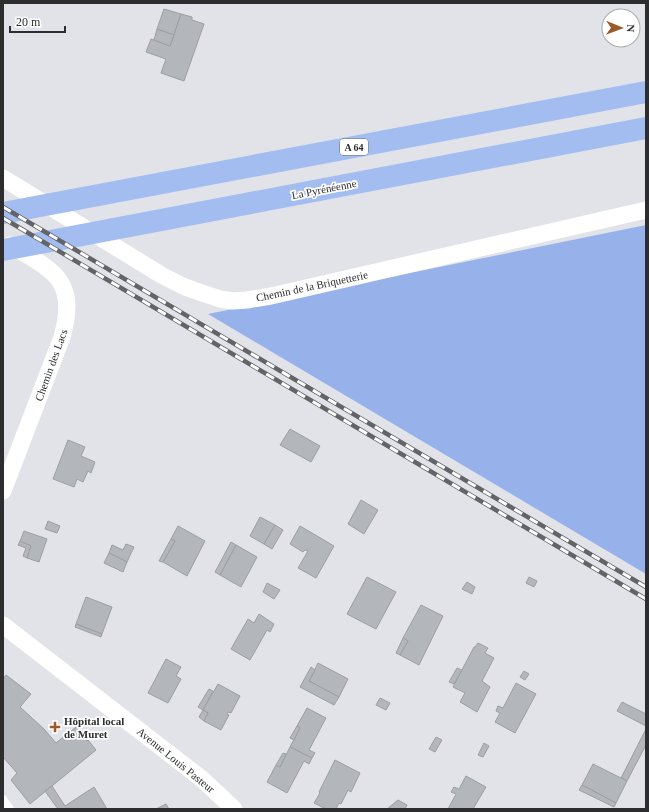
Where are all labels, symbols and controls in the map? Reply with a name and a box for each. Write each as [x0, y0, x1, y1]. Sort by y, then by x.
scale bar [10, 8, 65, 34]
north arrow [601, 8, 641, 48]
text: 20 m [16, 15, 41, 29]
text: N [625, 24, 637, 32]
road number: A 64 [340, 139, 368, 155]
street label: La Pyrénéenne [291, 177, 357, 201]
street label: Chemin de la Briquetterie [255, 268, 369, 304]
street label: Chemin des Lacs [32, 327, 70, 403]
place label: Hôpital local de Muret [64, 715, 124, 740]
marker: Hôpital local de Muret [49, 721, 61, 733]
street label: Avenue Louis Pasteur [135, 725, 217, 795]

